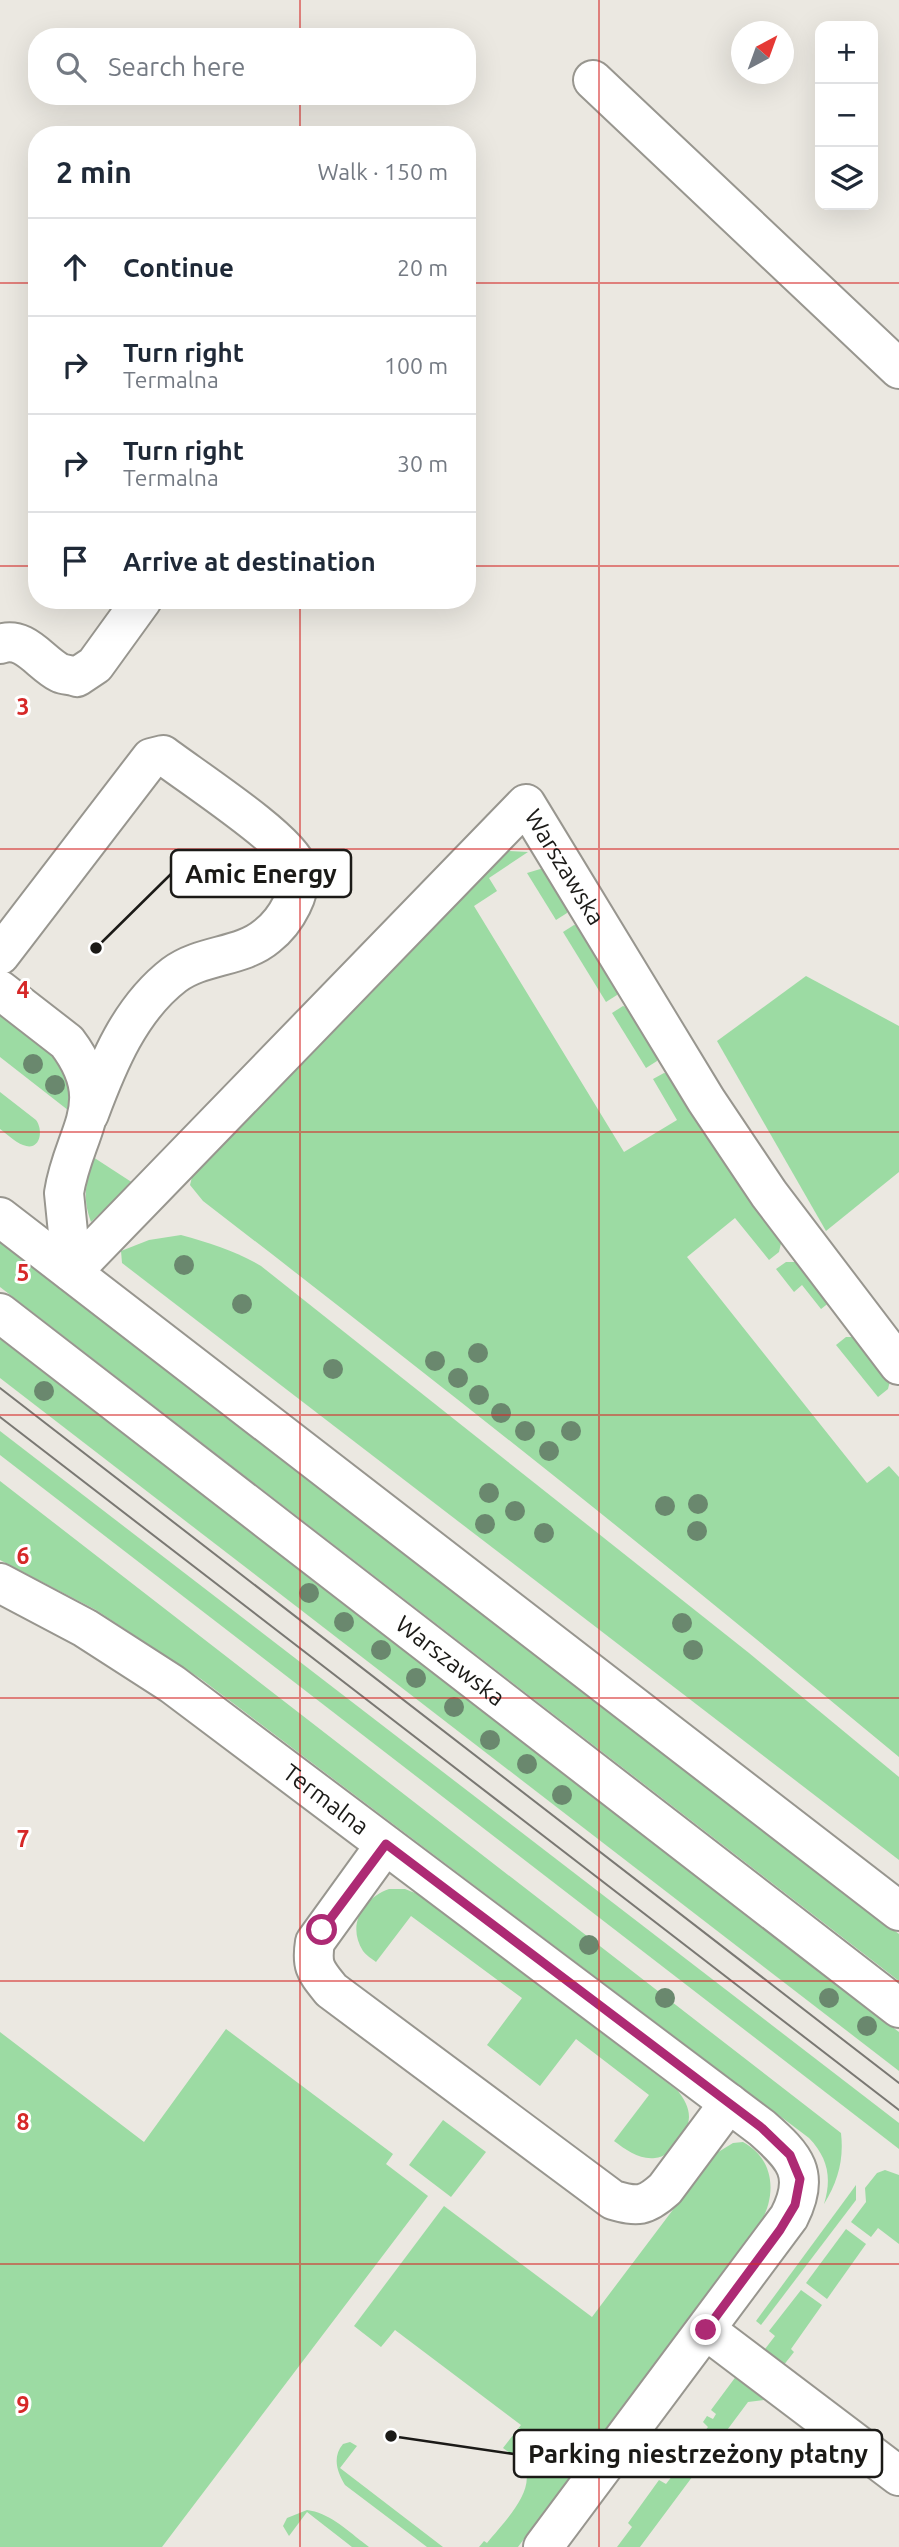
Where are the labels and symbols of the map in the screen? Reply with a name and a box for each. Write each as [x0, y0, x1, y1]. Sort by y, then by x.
north arrow [731, 21, 794, 84]
text: 3 [17, 694, 29, 719]
street label: Warszawska [519, 804, 610, 930]
callout: Amic Energy [171, 850, 351, 897]
text: Amic Energy [185, 859, 337, 888]
text: 4 [17, 977, 30, 1002]
text: 5 [17, 1260, 29, 1285]
text: 6 [17, 1543, 30, 1568]
street label: Warszawska [391, 1610, 510, 1711]
street label: Termalna [278, 1758, 374, 1840]
text: 7 [17, 1826, 29, 1851]
route start [306, 1914, 337, 1945]
text: 8 [17, 2109, 29, 2134]
route end [690, 2314, 721, 2345]
text: 9 [17, 2392, 29, 2417]
callout: Parking niestrzeżony płatny [514, 2430, 882, 2477]
text: Parking niestrzeżony płatny [528, 2439, 868, 2468]

